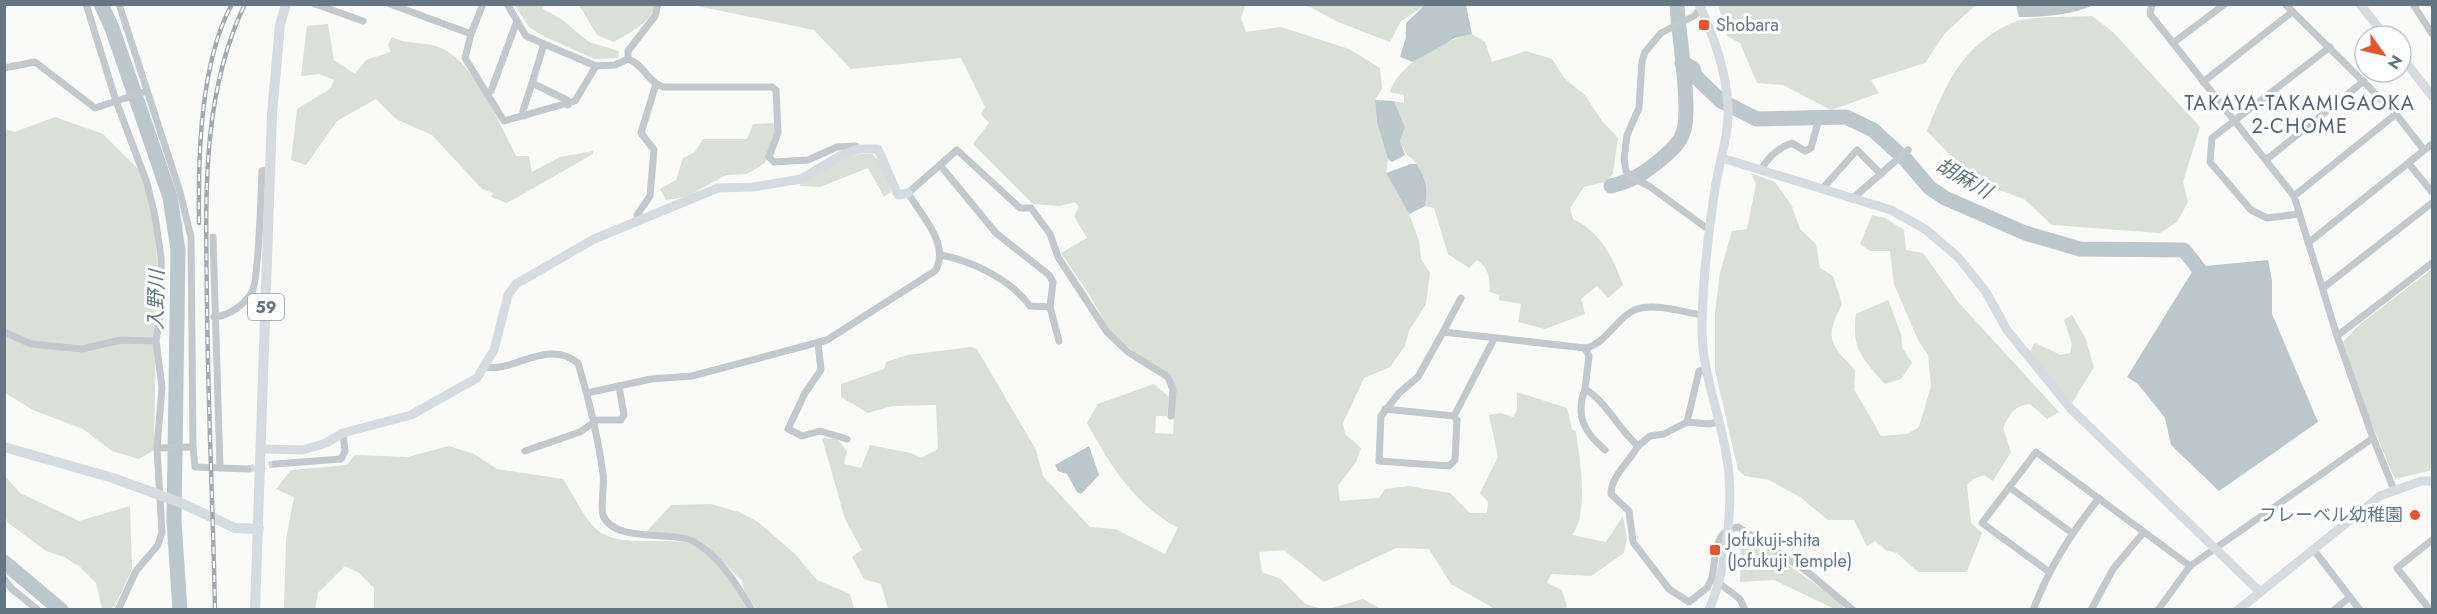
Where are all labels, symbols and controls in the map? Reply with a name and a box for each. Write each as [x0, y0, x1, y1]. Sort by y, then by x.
place label: Shobara [1716, 12, 1779, 38]
marker: Shobara [1697, 18, 1711, 32]
north arrow [2353, 24, 2413, 84]
text: N [2382, 50, 2408, 74]
district label: TAKAYA-TAKAMIGAOKA 2-CHOME [2184, 89, 2416, 141]
water label: 胡麻川 [1931, 151, 1999, 207]
water label: 入野川 [141, 268, 172, 330]
road number: 59 [248, 294, 284, 320]
place label: フレーベル幼稚園 [2259, 502, 2403, 528]
marker: フレーベル幼稚園 [2408, 508, 2422, 522]
place label: Jofukuji-shita (Jofukuji Temple) [1725, 527, 1852, 574]
marker: Jofukuji-shita (Jofukuji Temple) [1708, 543, 1722, 557]

